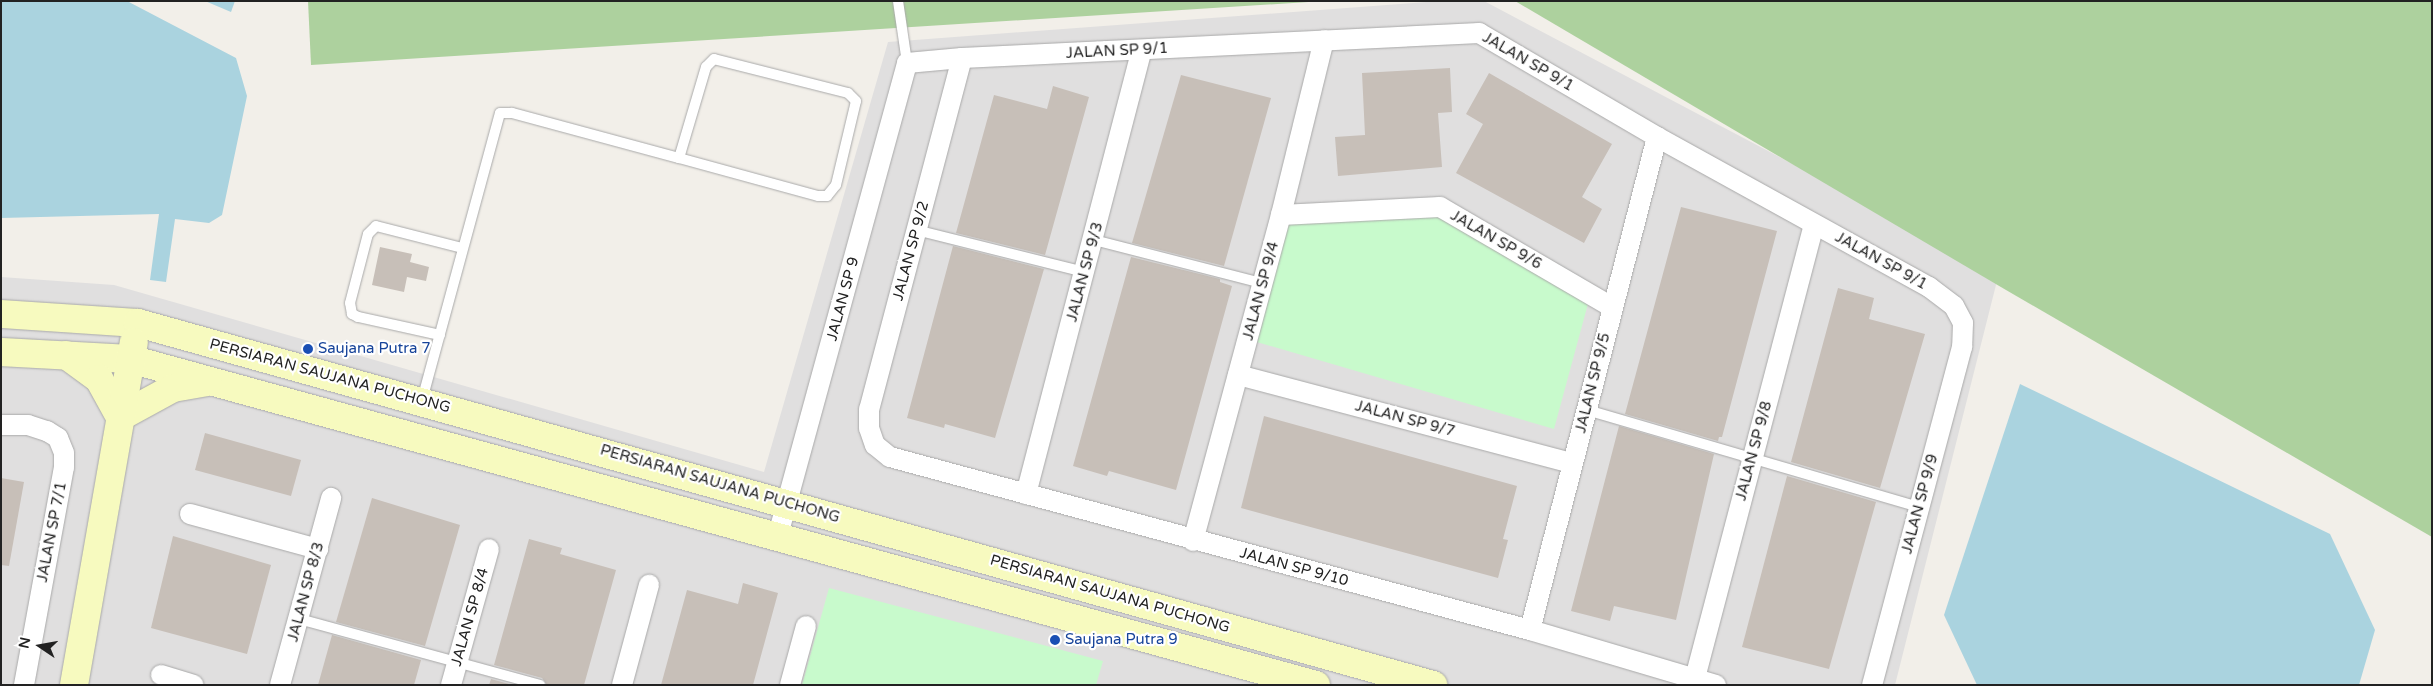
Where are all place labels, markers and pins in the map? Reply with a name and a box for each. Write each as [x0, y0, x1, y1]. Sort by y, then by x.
place label: Saujana Putra 7 [318, 340, 431, 358]
marker: Saujana Putra 7 [302, 343, 314, 355]
place label: Saujana Putra 9 [1065, 631, 1178, 649]
marker: Saujana Putra 9 [1049, 634, 1061, 646]

